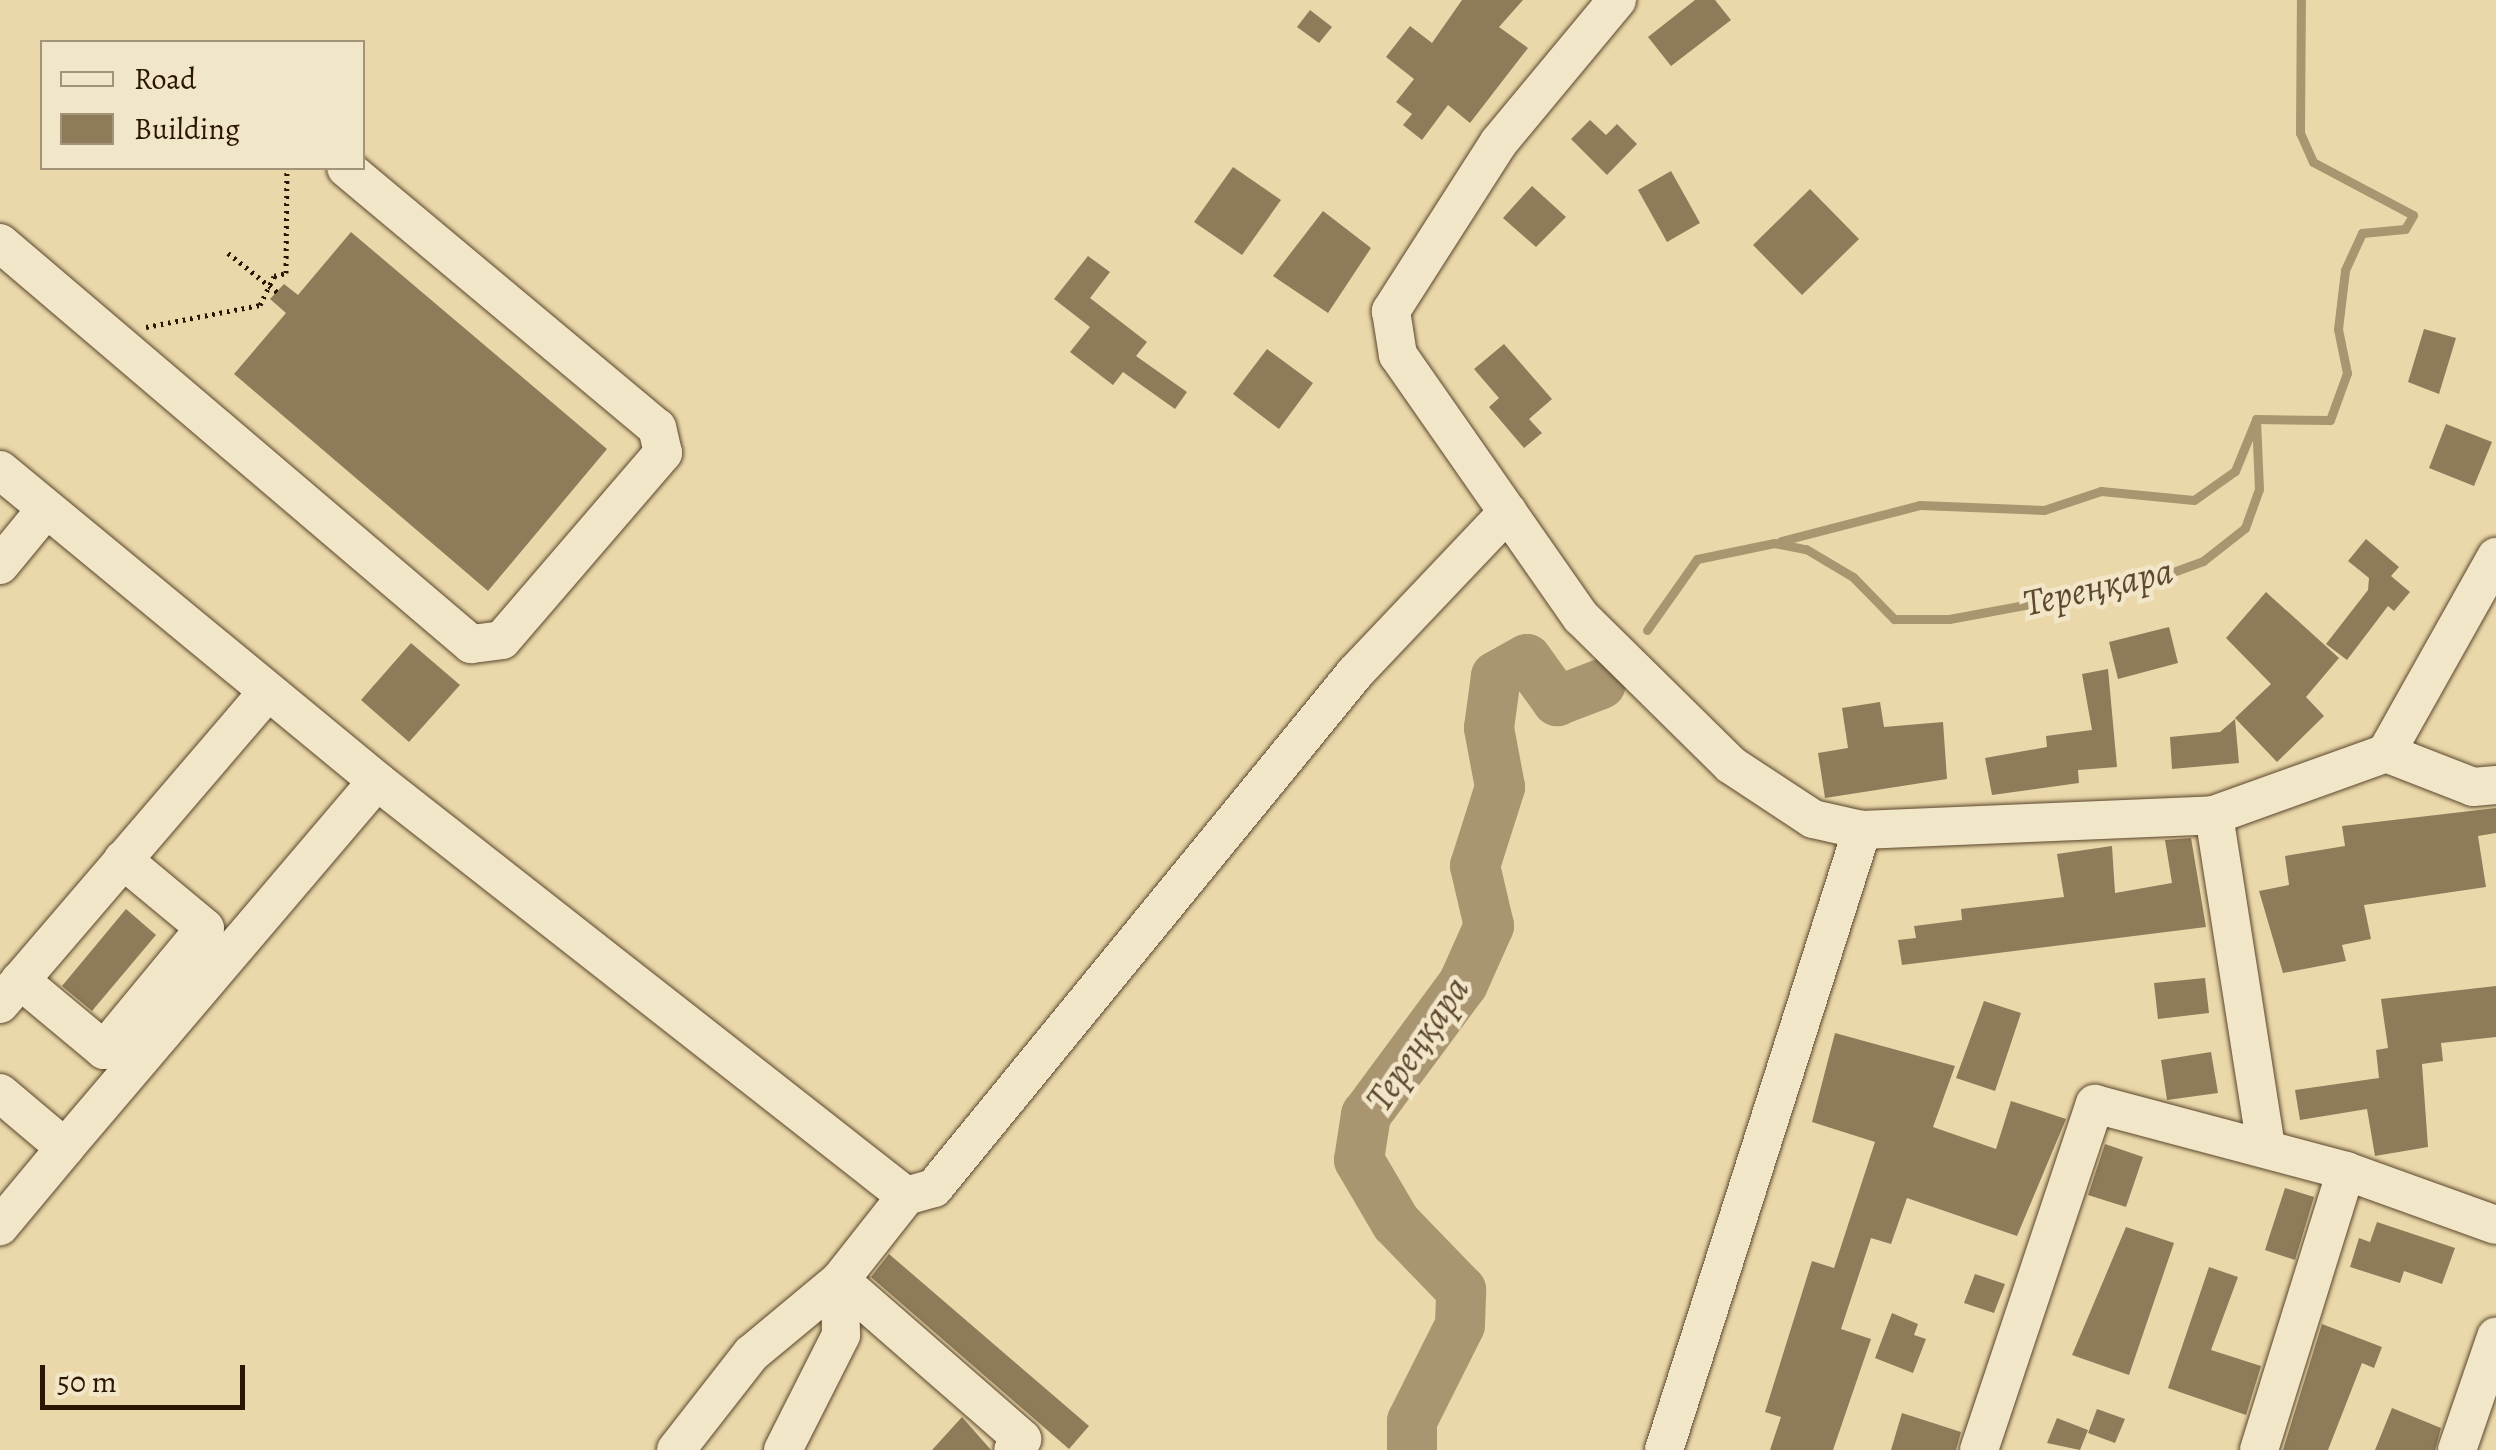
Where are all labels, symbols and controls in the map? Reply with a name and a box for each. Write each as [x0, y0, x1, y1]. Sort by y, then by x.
legend [40, 40, 365, 170]
text: Road [134, 59, 196, 99]
text: Building [134, 109, 240, 149]
water label: Тереңқара [2019, 548, 2177, 626]
water label: Тереңқара [1356, 968, 1480, 1120]
scale bar [45, 1345, 250, 1407]
text: 50 m [57, 1362, 117, 1402]

